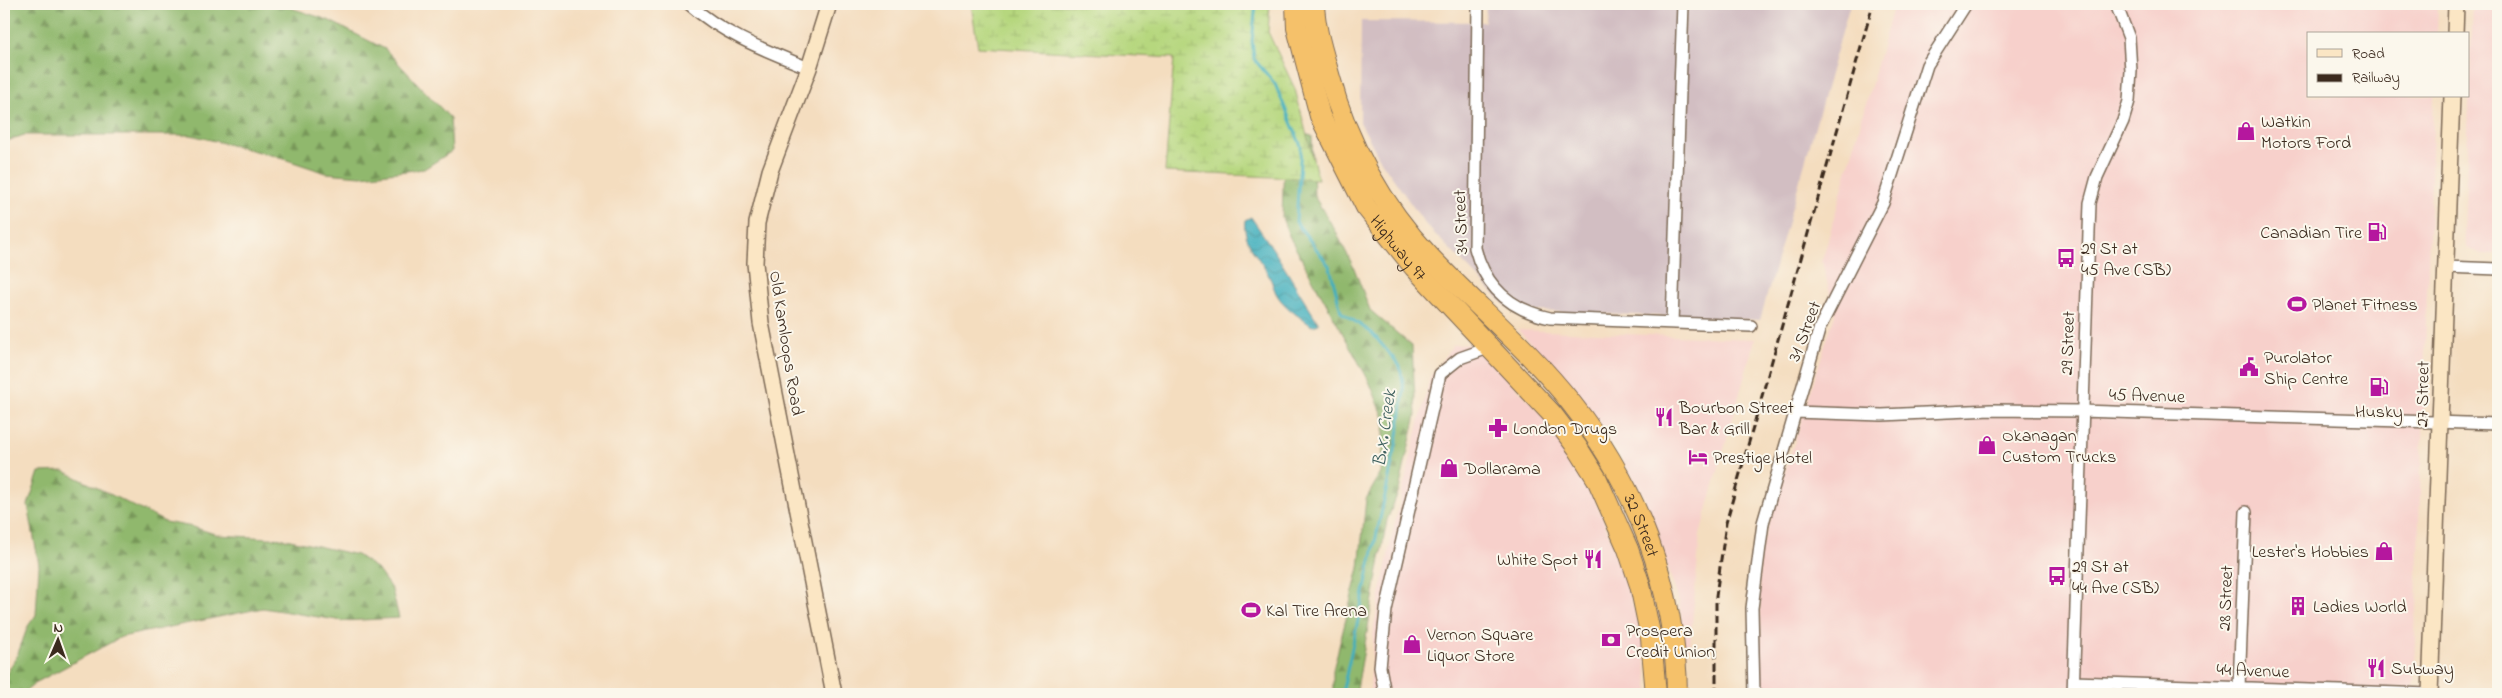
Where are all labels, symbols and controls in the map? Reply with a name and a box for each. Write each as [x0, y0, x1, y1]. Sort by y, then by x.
legend [2307, 32, 2470, 98]
text: Road [2352, 43, 2385, 65]
text: Railway [2352, 67, 2400, 90]
place label: Watkin Motors Ford [2261, 110, 2351, 157]
shop icon: Watkin Motors Ford [2235, 120, 2257, 142]
street label: 34 Street [1448, 189, 1476, 255]
street label: Highway 97 [1362, 210, 1432, 288]
place label: Canadian Tire [2260, 221, 2363, 247]
fuel station icon: Canadian Tire [2366, 221, 2388, 243]
place label: 29 St at 45 Ave (SB) [2081, 237, 2171, 284]
bus stop icon: 29 St at 45 Ave (SB) [2055, 247, 2077, 269]
street label: Old Kamloops Road [761, 269, 809, 418]
sports icon: Planet Fitness [2286, 293, 2308, 315]
place label: Planet Fitness [2312, 293, 2418, 319]
street label: 31 Street [1782, 298, 1829, 366]
street label: 29 Street [2055, 311, 2083, 376]
place label: Purolator Ship Centre [2264, 346, 2349, 393]
public building icon: Purolator Ship Centre [2238, 356, 2260, 378]
street label: 27 Street [2410, 361, 2438, 427]
fuel station icon: Husky [2368, 376, 2390, 398]
street label: 45 Avenue [2108, 383, 2186, 411]
water label: B.X. Creek [1367, 387, 1404, 469]
place label: Bourbon Street Bar & Grill [1678, 396, 1794, 443]
place label: Husky [2355, 400, 2403, 426]
restaurant icon: Bourbon Street Bar & Grill [1653, 406, 1675, 428]
pharmacy icon: London Drugs [1487, 417, 1509, 439]
place label: London Drugs [1513, 417, 1617, 444]
place label: Okanagan Custom Trucks [2002, 424, 2116, 471]
shop icon: Okanagan Custom Trucks [1976, 434, 1998, 456]
hotel icon: Prestige Hotel [1687, 446, 1709, 468]
place label: Prestige Hotel [1713, 446, 1812, 473]
shop icon: Dollarama [1438, 457, 1460, 479]
place label: Dollarama [1463, 457, 1541, 483]
street label: 32 Street [1616, 490, 1664, 561]
place label: Lester's Hobbies [2252, 540, 2369, 566]
shop icon: Lester's Hobbies [2373, 540, 2395, 562]
place label: White Spot [1497, 548, 1578, 574]
restaurant icon: White Spot [1582, 548, 1604, 570]
place label: 29 St at 44 Ave (SB) [2072, 555, 2159, 602]
bus stop icon: 29 St at 44 Ave (SB) [2046, 565, 2068, 587]
street label: 28 Street [2213, 565, 2241, 631]
building icon: Ladies World [2287, 595, 2309, 617]
place label: Ladies World [2313, 595, 2407, 621]
sports icon: Kal Tire Arena [1240, 599, 1262, 621]
place label: Kal Tire Arena [1266, 599, 1367, 625]
north arrow [32, 616, 82, 666]
text: N [53, 618, 63, 639]
place label: Prospera Credit Union [1626, 619, 1715, 666]
place label: Vernon Square Liquor Store [1426, 623, 1534, 670]
bank icon: Prospera Credit Union [1600, 629, 1622, 651]
shop icon: Vernon Square Liquor Store [1401, 633, 1423, 655]
restaurant icon: Subway [2365, 657, 2387, 679]
place label: Subway [2391, 657, 2454, 683]
street label: 44 Avenue [2216, 658, 2291, 686]

